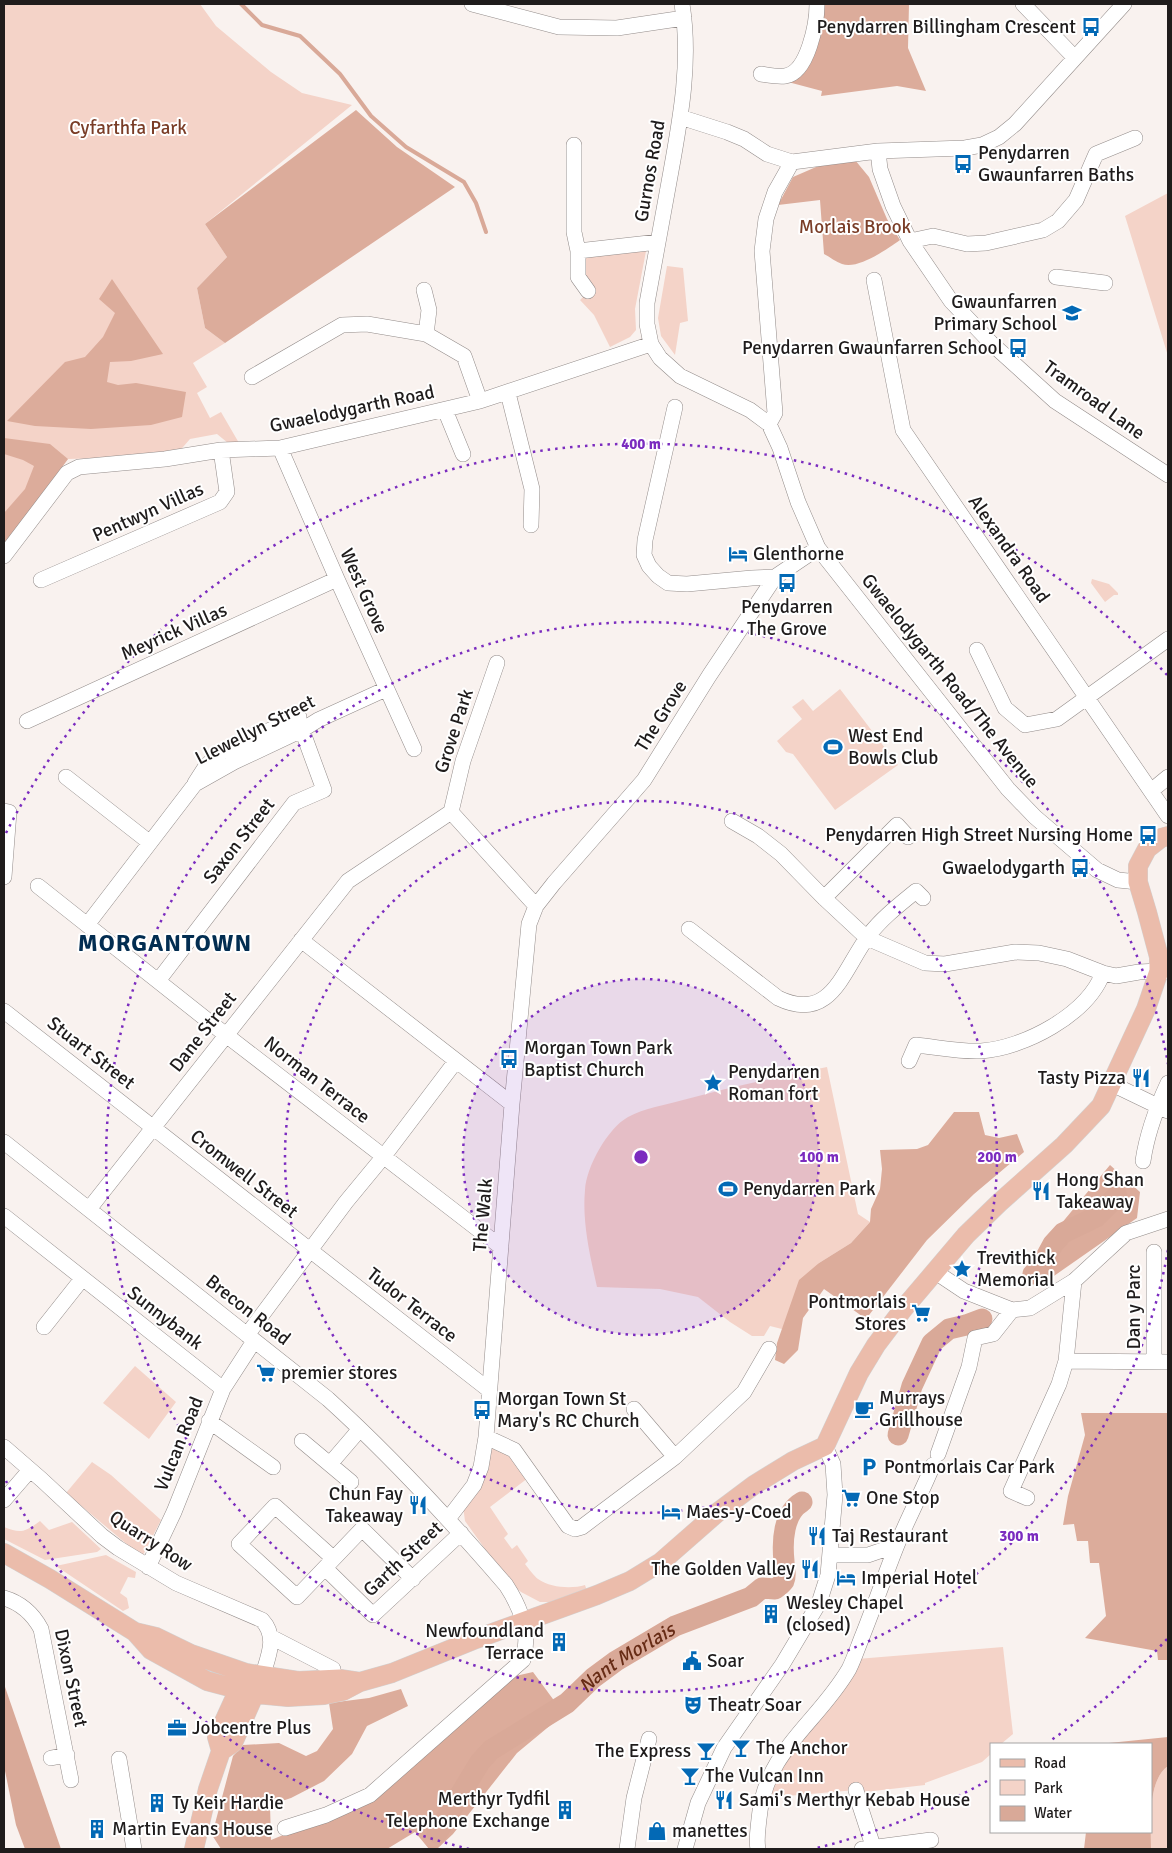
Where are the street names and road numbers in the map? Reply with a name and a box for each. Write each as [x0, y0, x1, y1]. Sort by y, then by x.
street label: Gurnos Road [629, 118, 671, 224]
street label: Tramroad Lane [1039, 355, 1149, 445]
street label: Gwaelodygarth Road [267, 380, 437, 438]
street label: Pentwyn Villas [89, 477, 207, 547]
street label: Alexandra Road [963, 490, 1055, 608]
street label: West Grove [335, 545, 393, 637]
street label: Gwaelodygarth Road/The Avenue [856, 569, 1044, 793]
street label: Meyrick Villas [117, 598, 231, 666]
street label: The Grove [630, 676, 692, 756]
street label: Grove Park [429, 685, 479, 776]
street label: Llewellyn Street [191, 689, 319, 770]
street label: Saxon Street [198, 793, 280, 889]
street label: Dane Street [164, 987, 242, 1077]
street label: Stuart Street [42, 1011, 140, 1095]
street label: Norman Terrace [259, 1031, 375, 1129]
street label: Cromwell Street [185, 1124, 303, 1224]
street label: The Walk [468, 1177, 498, 1253]
street label: Tudor Terrace [362, 1262, 462, 1348]
street label: Dan y Parc [1122, 1264, 1146, 1349]
street label: Brecon Road [201, 1269, 295, 1351]
street label: Sunnybank [122, 1281, 208, 1355]
street label: Vulcan Road [149, 1393, 209, 1495]
street label: Quarry Row [105, 1505, 197, 1577]
street label: Garth Street [358, 1516, 448, 1602]
street label: Dixon Street [49, 1627, 93, 1730]

